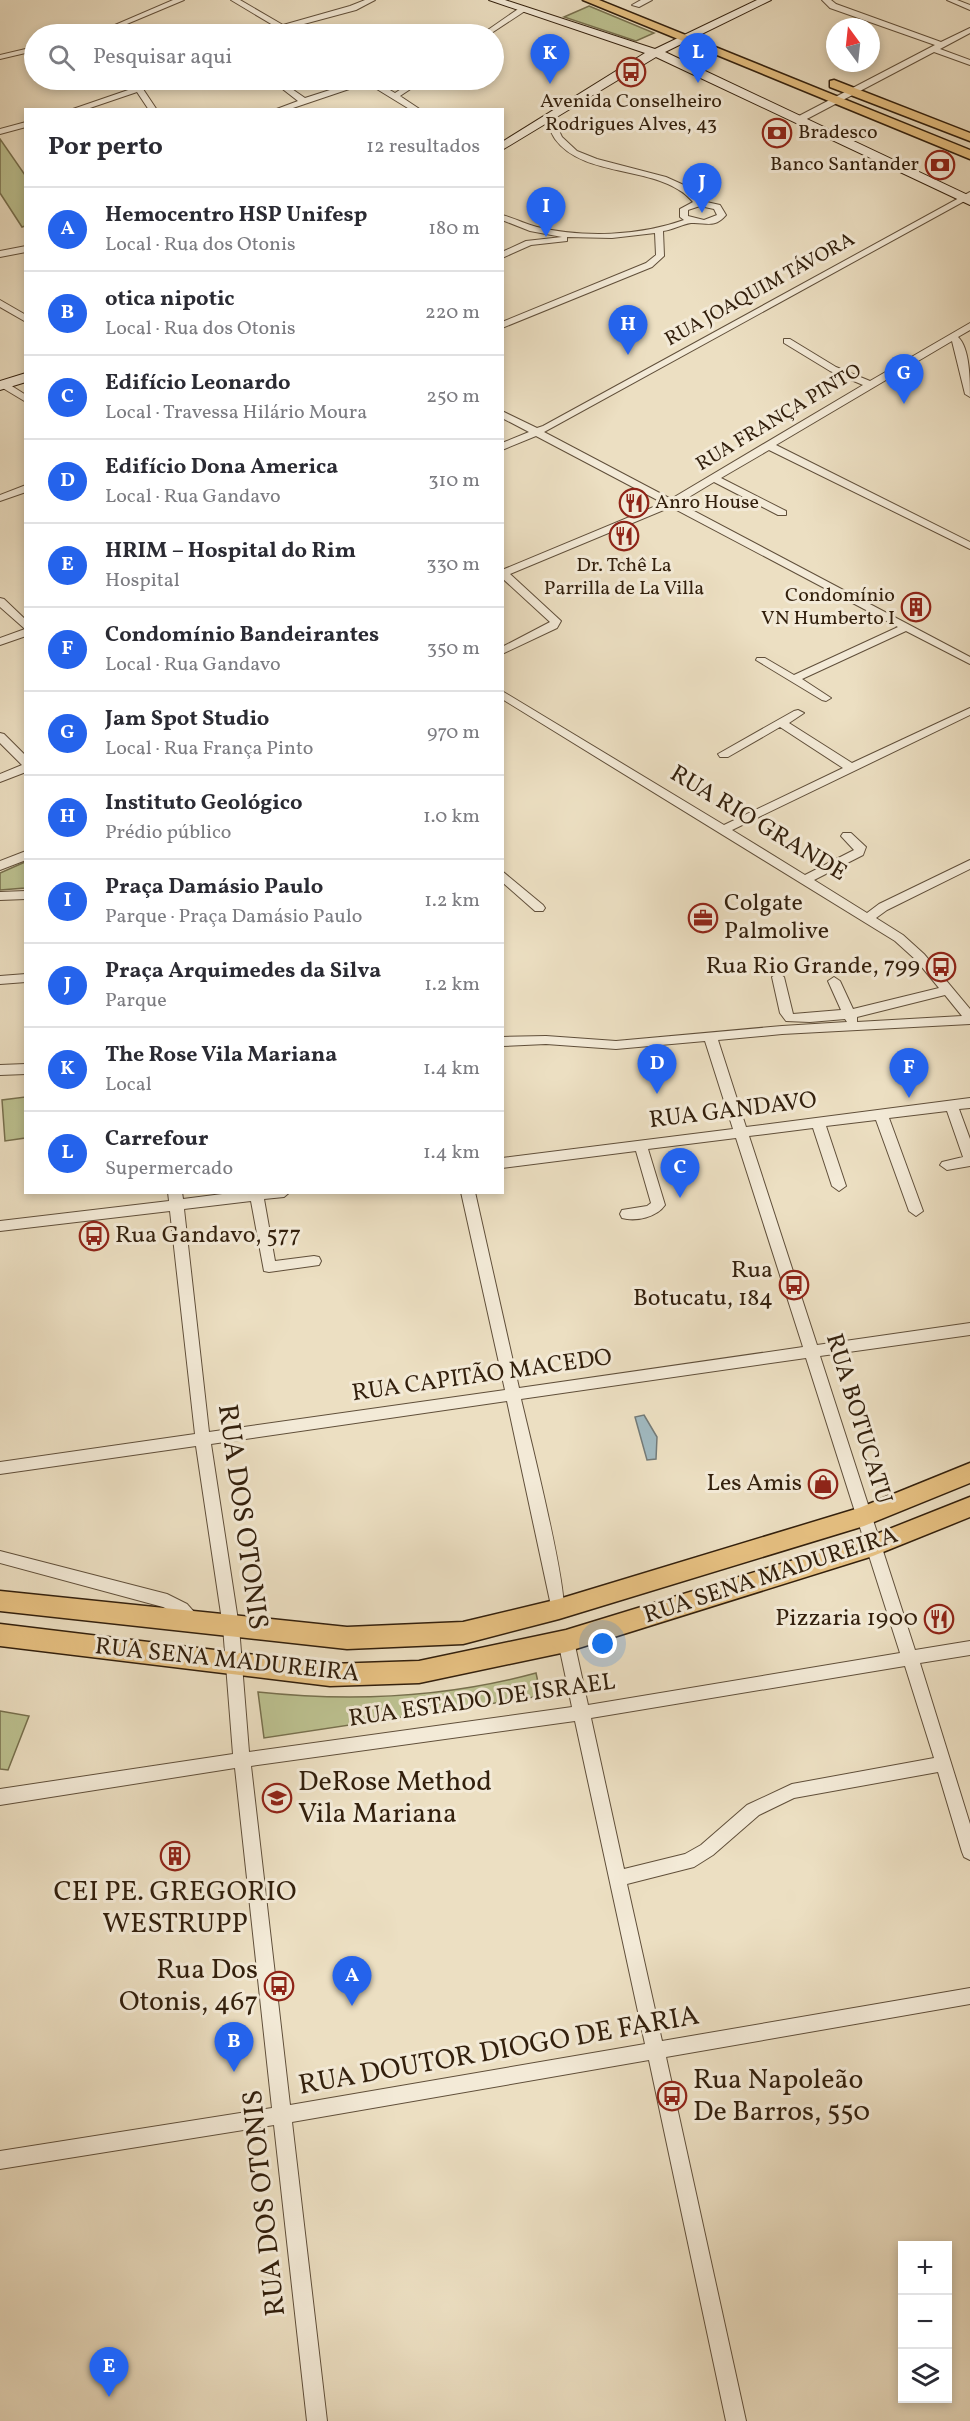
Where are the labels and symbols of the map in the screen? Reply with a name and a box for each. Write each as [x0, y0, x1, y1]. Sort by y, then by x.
north arrow [826, 18, 880, 72]
pin: K [530, 34, 570, 84]
pin: L [678, 34, 718, 83]
bus stop icon: Avenida Conselheiro Rodrigues Alves, 43 [615, 56, 647, 88]
place label: Avenida Conselheiro Rodrigues Alves, 43 [540, 88, 722, 139]
bank icon: Bradesco [761, 117, 793, 149]
place label: Bradesco [798, 119, 878, 147]
bank icon: Banco Santander [924, 149, 956, 181]
place label: Banco Santander [770, 151, 919, 179]
pin: J [682, 164, 722, 213]
pin: I [526, 188, 566, 237]
street label: RUA JOAQUIM TÁVORA [660, 226, 860, 354]
pin: H [608, 306, 648, 355]
pin: G [884, 354, 924, 404]
street label: RUA FRANÇA PINTO [691, 357, 867, 479]
restaurant icon: Anro House [618, 487, 650, 519]
place label: Anro House [655, 489, 759, 517]
restaurant icon: Dr. Tchê La Parrilla de La Villa [608, 520, 640, 552]
place label: Dr. Tchê La Parrilla de La Villa [544, 552, 704, 603]
place label: Condomínio VN Humberto I [761, 582, 895, 633]
building icon: Condomínio VN Humberto I [900, 591, 932, 623]
street label: RUA RIO GRANDE [663, 758, 853, 890]
place label: Colgate Palmolive [724, 887, 829, 949]
office icon: Colgate Palmolive [687, 902, 719, 934]
place label: Rua Rio Grande, 799 [706, 950, 920, 984]
bus stop icon: Rua Rio Grande, 799 [925, 951, 957, 983]
pin: D [638, 1044, 676, 1094]
pin: F [890, 1048, 928, 1098]
street label: RUA GANDAVO [647, 1084, 819, 1138]
pin: C [660, 1148, 700, 1198]
place label: Rua Gandavo, 577 [115, 1219, 301, 1253]
bus stop icon: Rua Gandavo, 577 [78, 1220, 110, 1252]
place label: Rua Botucatu, 184 [633, 1254, 773, 1316]
bus stop icon: Rua Botucatu, 184 [778, 1269, 810, 1301]
street label: RUA BOTUCATU [816, 1330, 900, 1508]
street label: RUA CAPITÃO MACEDO [350, 1341, 614, 1411]
street label: RUA DOS OTONIS [207, 1402, 277, 1632]
place label: Les Amis [706, 1467, 802, 1501]
shop icon: Les Amis [807, 1468, 839, 1500]
street label: RUA SENA MADUREIRA [639, 1519, 903, 1633]
place label: Pizzaria 1900 [775, 1602, 918, 1636]
restaurant icon: Pizzaria 1900 [923, 1603, 955, 1635]
your location [588, 1629, 617, 1658]
street label: RUA SENA MADUREIRA [93, 1630, 361, 1692]
street label: RUA ESTADO DE ISRAEL [347, 1665, 617, 1737]
place label: DeRose Method Vila Mariana [298, 1763, 492, 1834]
school or university icon: DeRose Method Vila Mariana [261, 1782, 293, 1814]
building icon: CEI PE. GREGORIO WESTRUPP [159, 1840, 191, 1872]
place label: CEI PE. GREGORIO WESTRUPP [54, 1873, 296, 1944]
place label: Rua Dos Otonis, 467 [119, 1951, 258, 2022]
pin: A [332, 1956, 372, 2006]
bus stop icon: Rua Dos Otonis, 467 [263, 1970, 295, 2002]
street label: RUA DOUTOR DIOGO DE FARIA [296, 1996, 703, 2105]
pin: B [214, 2022, 254, 2072]
place label: Rua Napoleão De Barros, 550 [693, 2061, 870, 2132]
bus stop icon: Rua Napoleão De Barros, 550 [656, 2080, 688, 2112]
street label: RUA DOS OTONIS [234, 2088, 296, 2318]
pin: E [90, 2348, 128, 2397]

